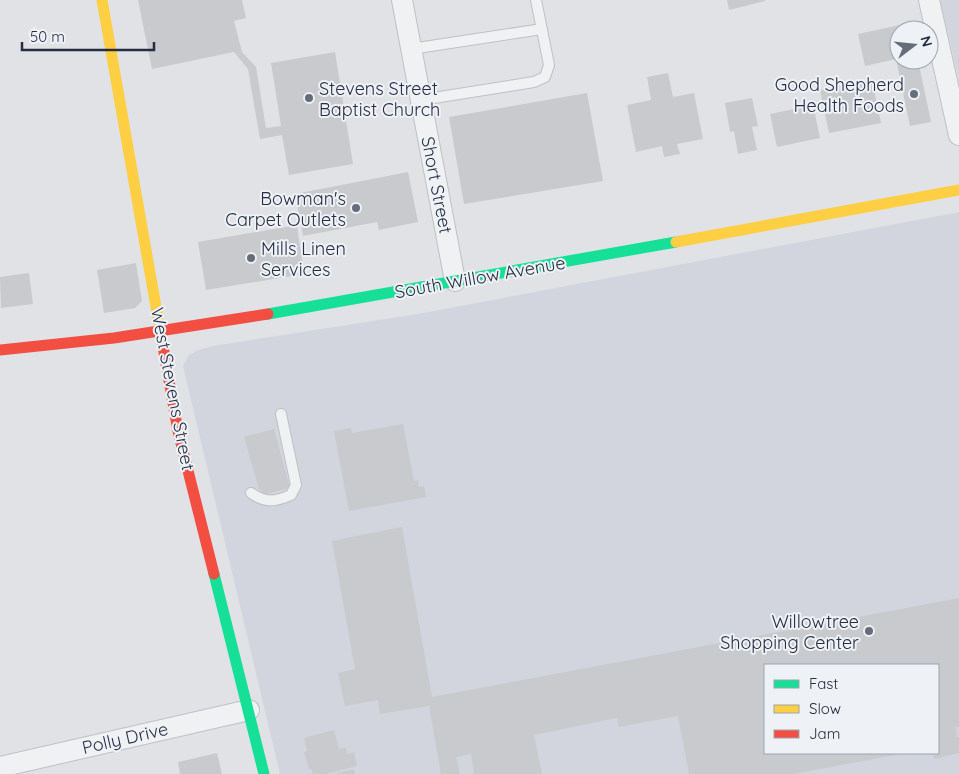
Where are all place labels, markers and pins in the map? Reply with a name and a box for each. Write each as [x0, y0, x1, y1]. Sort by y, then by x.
place label: Good Shepherd Health Foods [775, 73, 904, 117]
place label: Stevens Street Baptist Church [319, 77, 440, 121]
marker: Good Shepherd Health Foods [908, 88, 920, 100]
marker: Stevens Street Baptist Church [303, 92, 315, 104]
place label: Bowman's Carpet Outlets [225, 187, 346, 231]
marker: Bowman's Carpet Outlets [350, 202, 362, 214]
place label: Mills Linen Services [261, 237, 346, 281]
marker: Mills Linen Services [245, 252, 257, 264]
place label: Willowtree Shopping Center [720, 610, 859, 654]
marker: Willowtree Shopping Center [863, 625, 875, 637]

